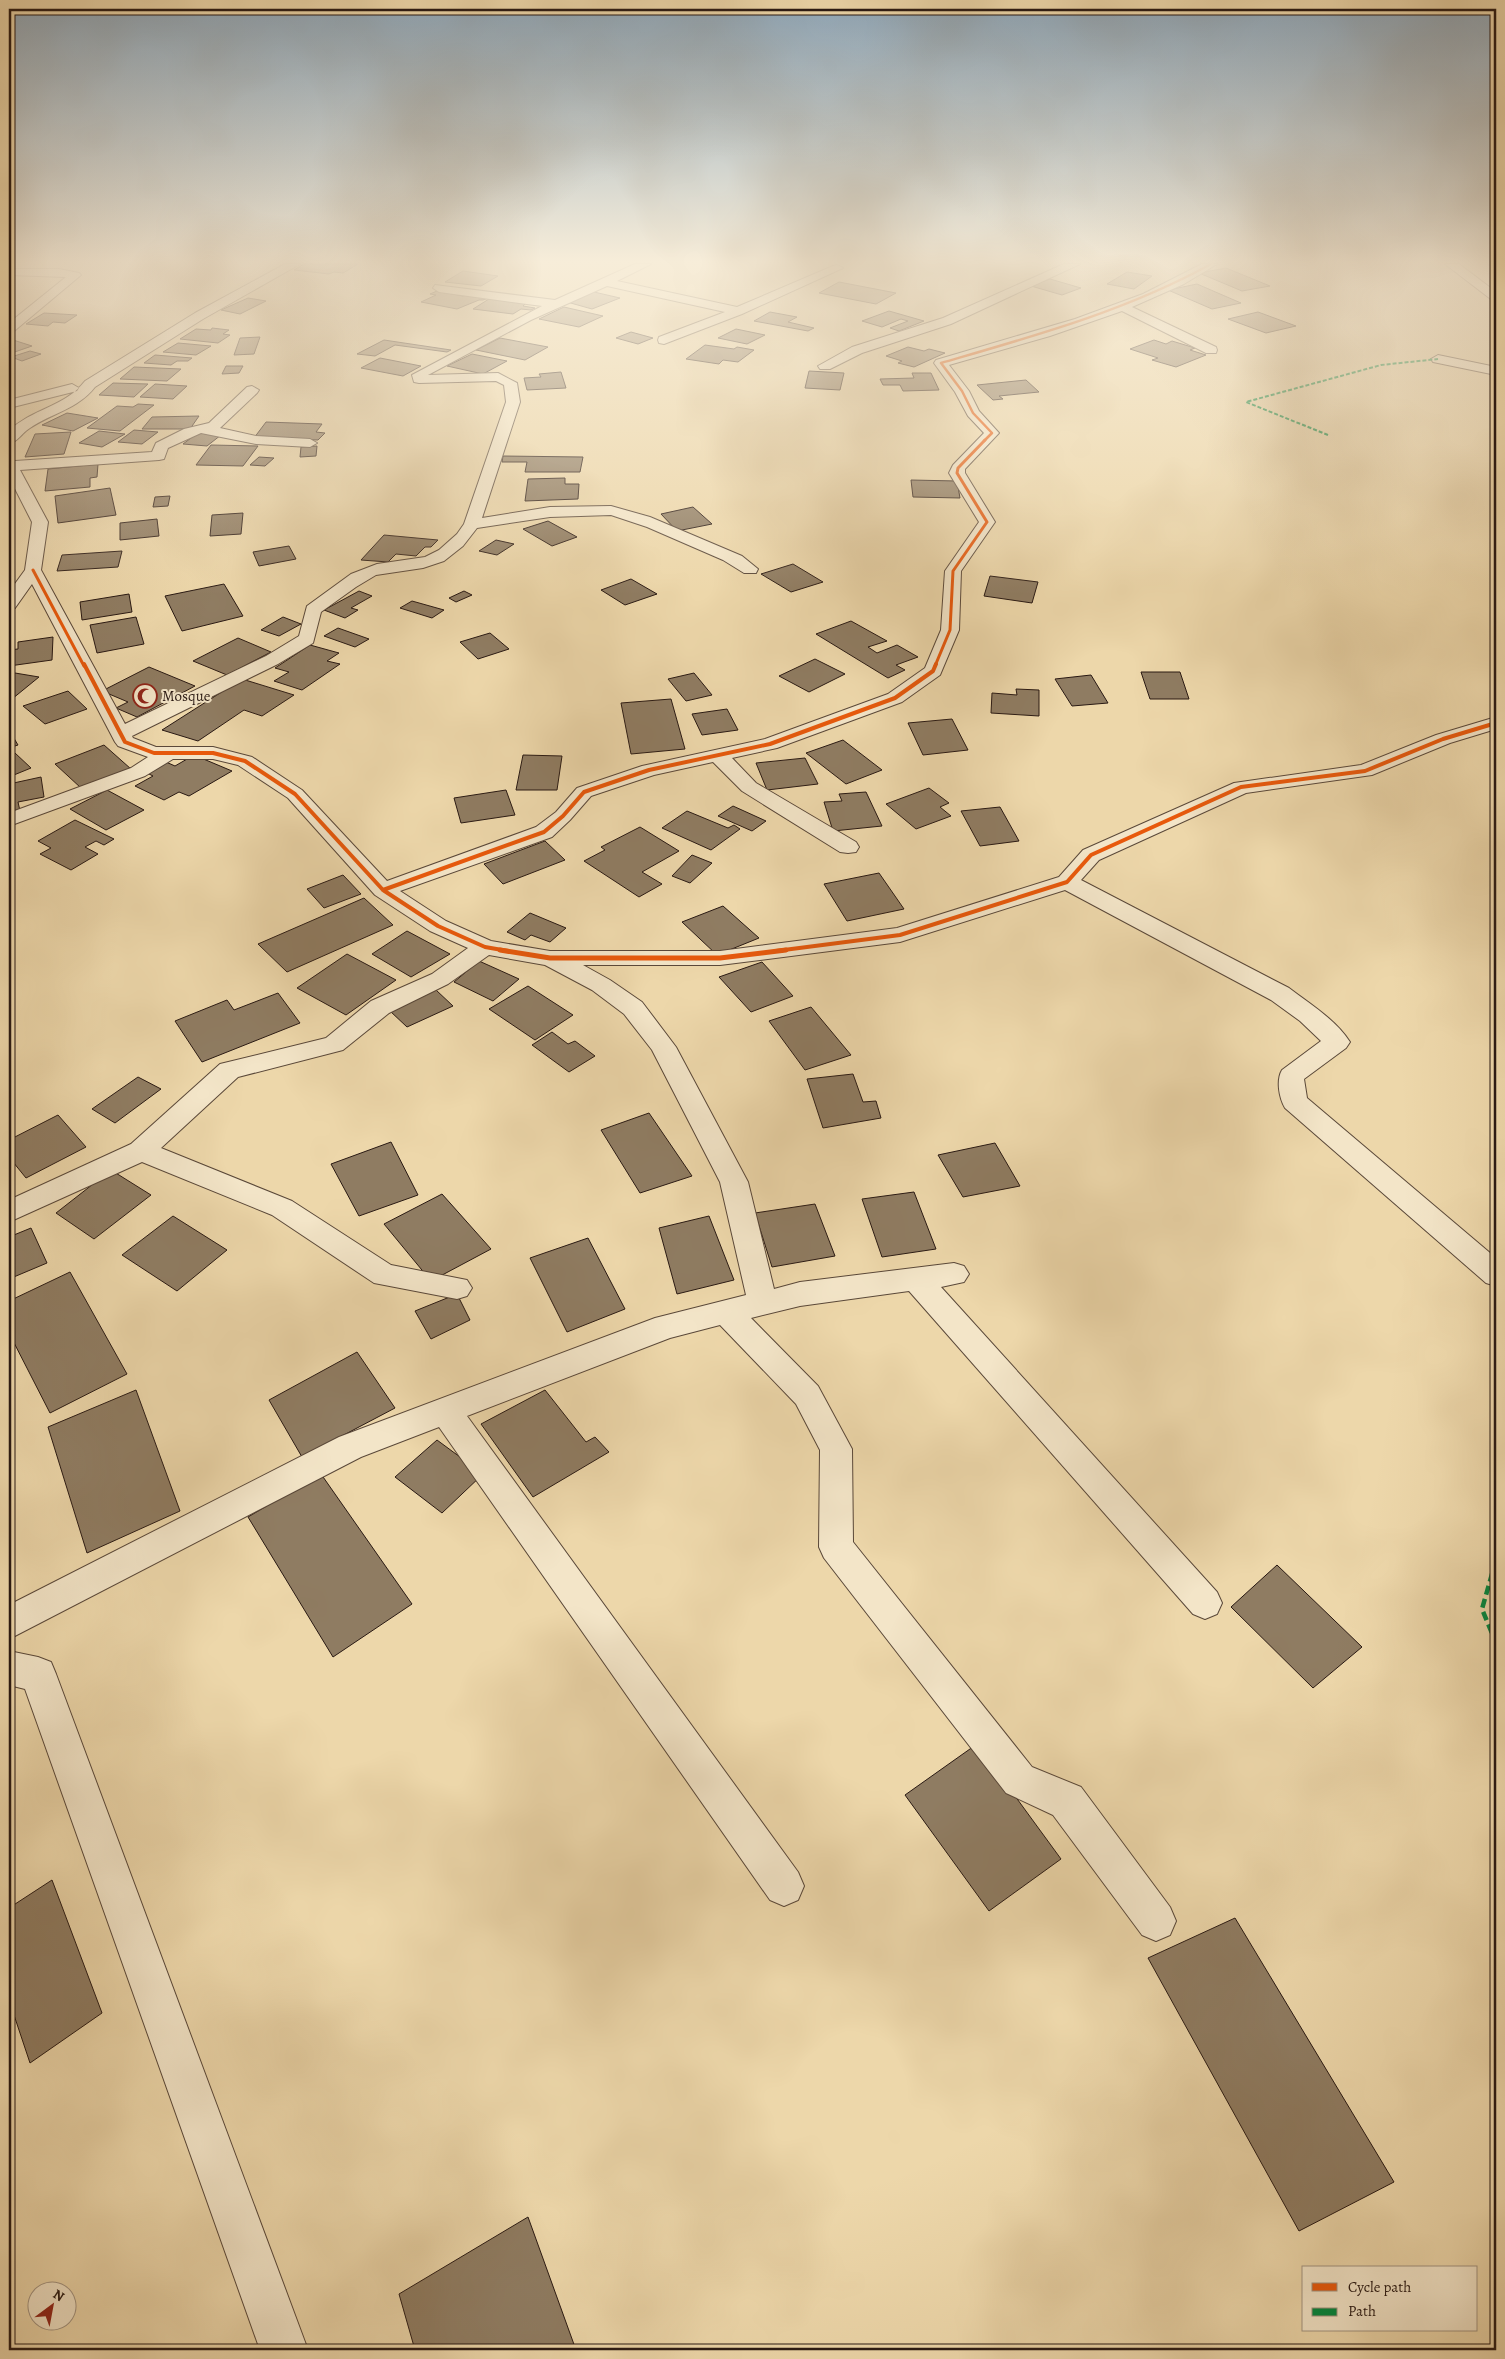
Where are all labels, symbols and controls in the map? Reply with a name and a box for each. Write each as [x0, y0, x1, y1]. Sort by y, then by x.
mosque icon: Mosque [132, 683, 158, 709]
place label: Mosque [162, 686, 211, 706]
legend [1302, 2266, 1478, 2332]
text: Cycle path [1348, 2277, 1411, 2297]
north arrow [28, 2282, 78, 2332]
text: N [49, 2285, 68, 2306]
text: Path [1348, 2301, 1376, 2321]

